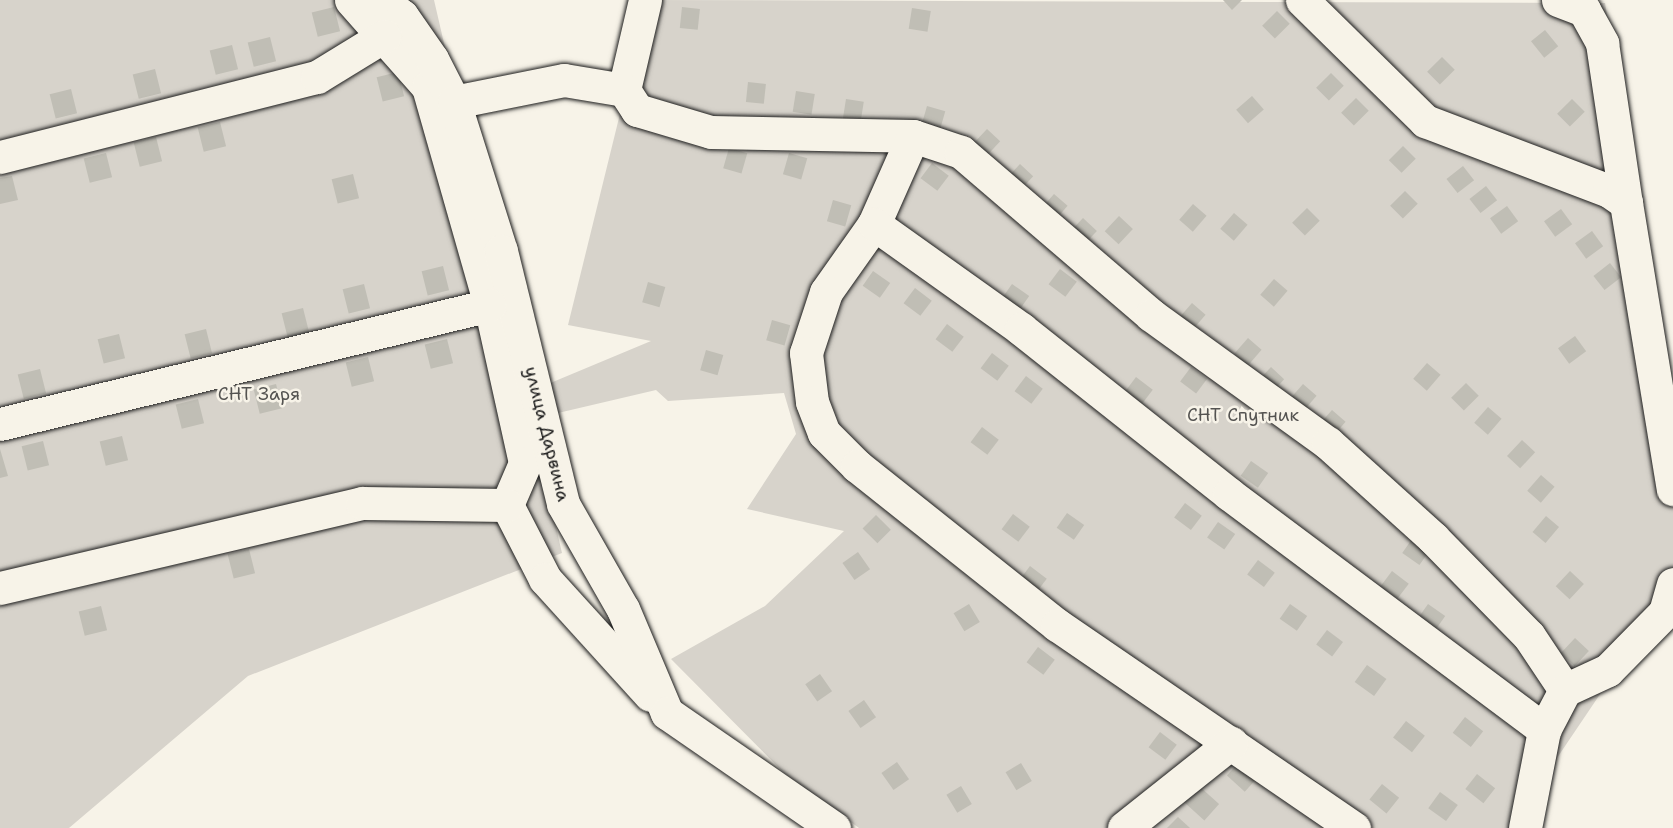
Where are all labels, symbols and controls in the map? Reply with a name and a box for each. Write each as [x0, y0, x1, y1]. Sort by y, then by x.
street label: улица Дарвина [520, 364, 574, 504]
park label: СНТ Заря [218, 383, 300, 405]
park label: СНТ Спутник [1187, 404, 1299, 426]

